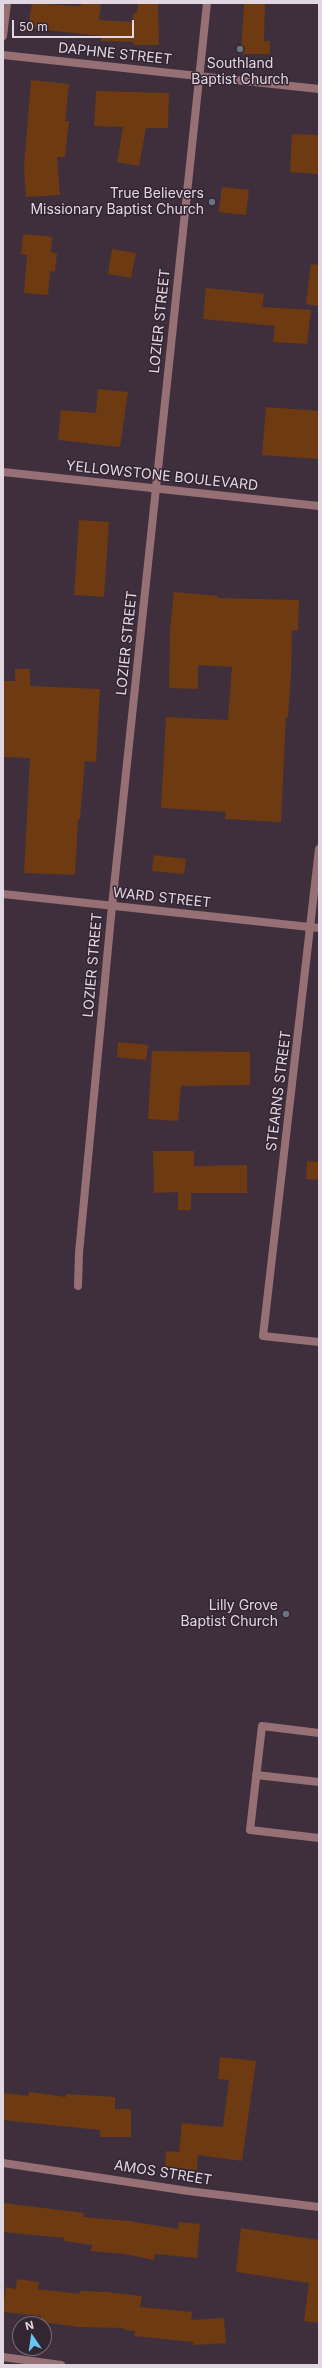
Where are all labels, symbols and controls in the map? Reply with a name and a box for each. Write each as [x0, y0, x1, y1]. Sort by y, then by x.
scale bar [14, 12, 136, 38]
text: 50 m [19, 19, 48, 34]
street label: DAPHNE STREET [57, 40, 173, 68]
marker: Southland Baptist Church [235, 44, 245, 54]
place label: Southland Baptist Church [191, 56, 289, 88]
place label: True Believers Missionary Baptist Church [30, 186, 204, 218]
marker: True Believers Missionary Baptist Church [207, 197, 217, 207]
street label: LOZIER STREET [146, 268, 174, 374]
street label: YELLOWSTONE BOULEVARD [65, 458, 259, 494]
street label: LOZIER STREET [113, 590, 141, 696]
street label: WARD STREET [112, 884, 212, 912]
street label: LOZIER STREET [80, 912, 106, 1018]
street label: STEARNS STREET [263, 1030, 295, 1152]
place label: Lilly Grove Baptist Church [180, 1598, 278, 1630]
marker: Lilly Grove Baptist Church [281, 1609, 291, 1619]
street label: AMOS STREET [113, 2157, 213, 2189]
north arrow [12, 2316, 52, 2356]
text: N [24, 2318, 35, 2333]

